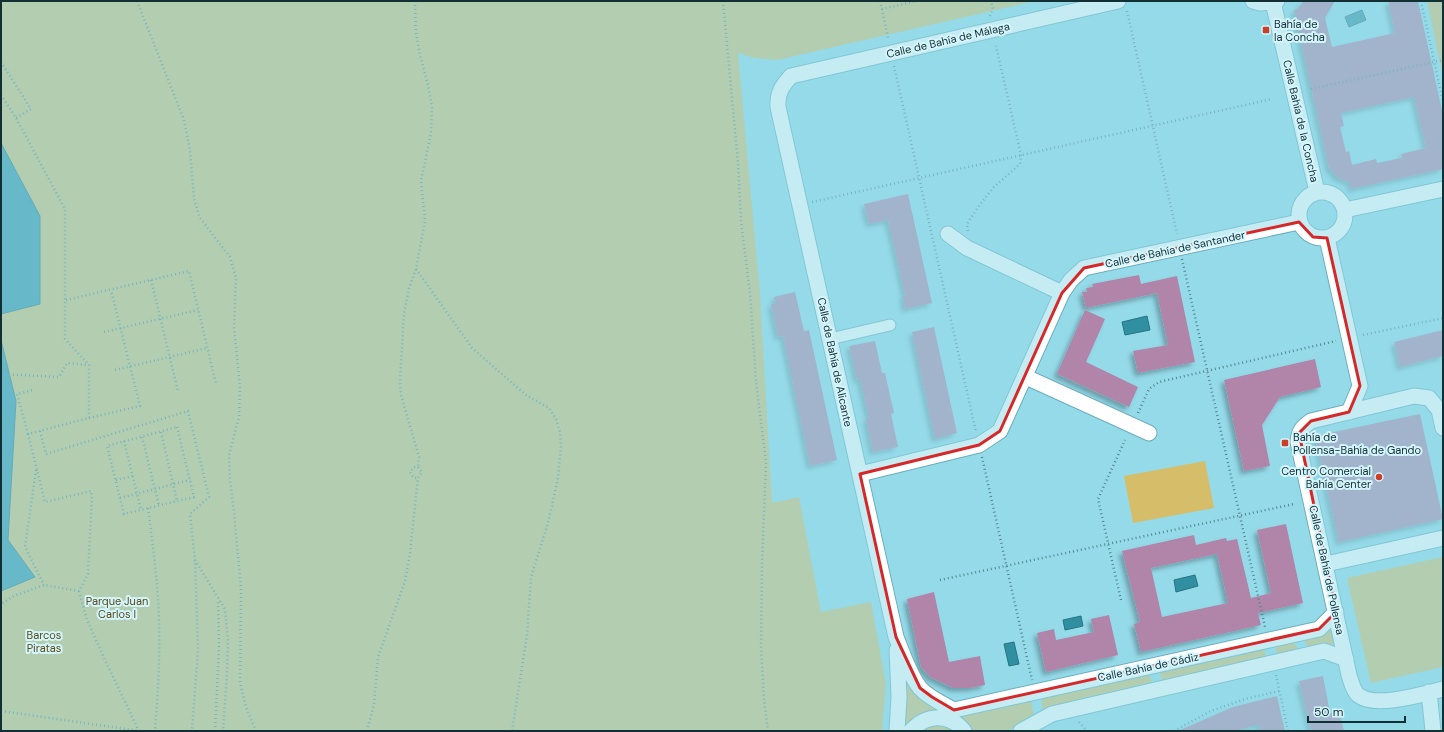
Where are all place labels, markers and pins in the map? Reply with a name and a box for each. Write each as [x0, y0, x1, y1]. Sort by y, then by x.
place label: Bahía de la Concha [1274, 17, 1325, 44]
marker: Bahía de la Concha [1261, 25, 1271, 35]
place label: Bahía de Pollensa-Bahía de Gando [1293, 430, 1421, 457]
marker: Bahía de Pollensa-Bahía de Gando [1280, 438, 1290, 448]
place label: Centro Comercial Bahía Center [1281, 464, 1371, 491]
marker: Centro Comercial Bahía Center [1374, 472, 1384, 482]

